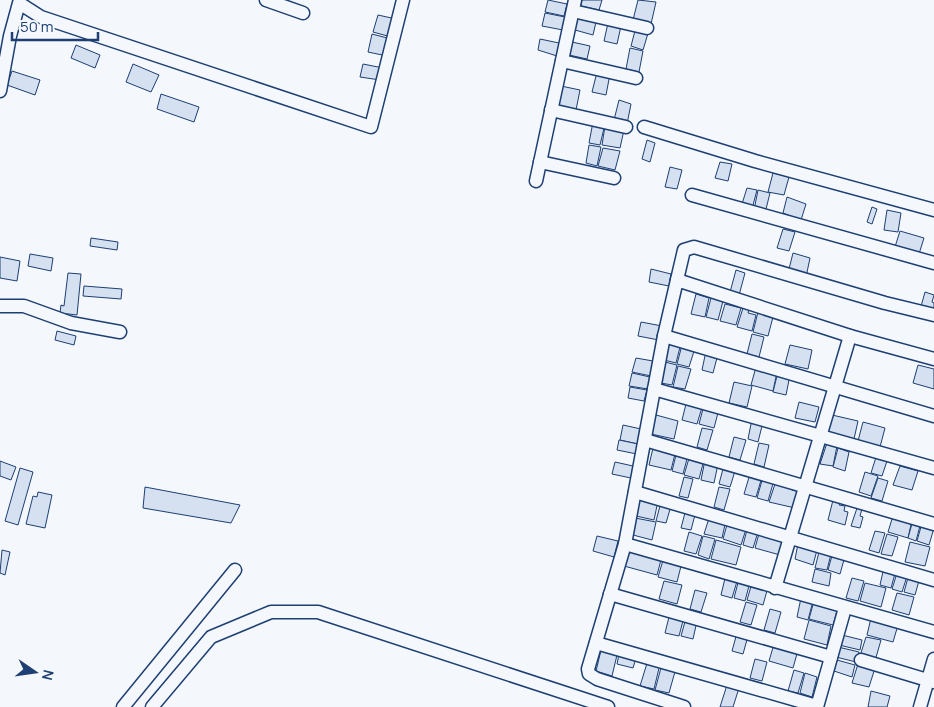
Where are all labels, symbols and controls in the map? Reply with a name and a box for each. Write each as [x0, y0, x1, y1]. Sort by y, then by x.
scale bar [12, 10, 99, 42]
text: 50 m [20, 16, 54, 37]
north arrow [10, 647, 60, 697]
text: N [38, 668, 59, 682]

